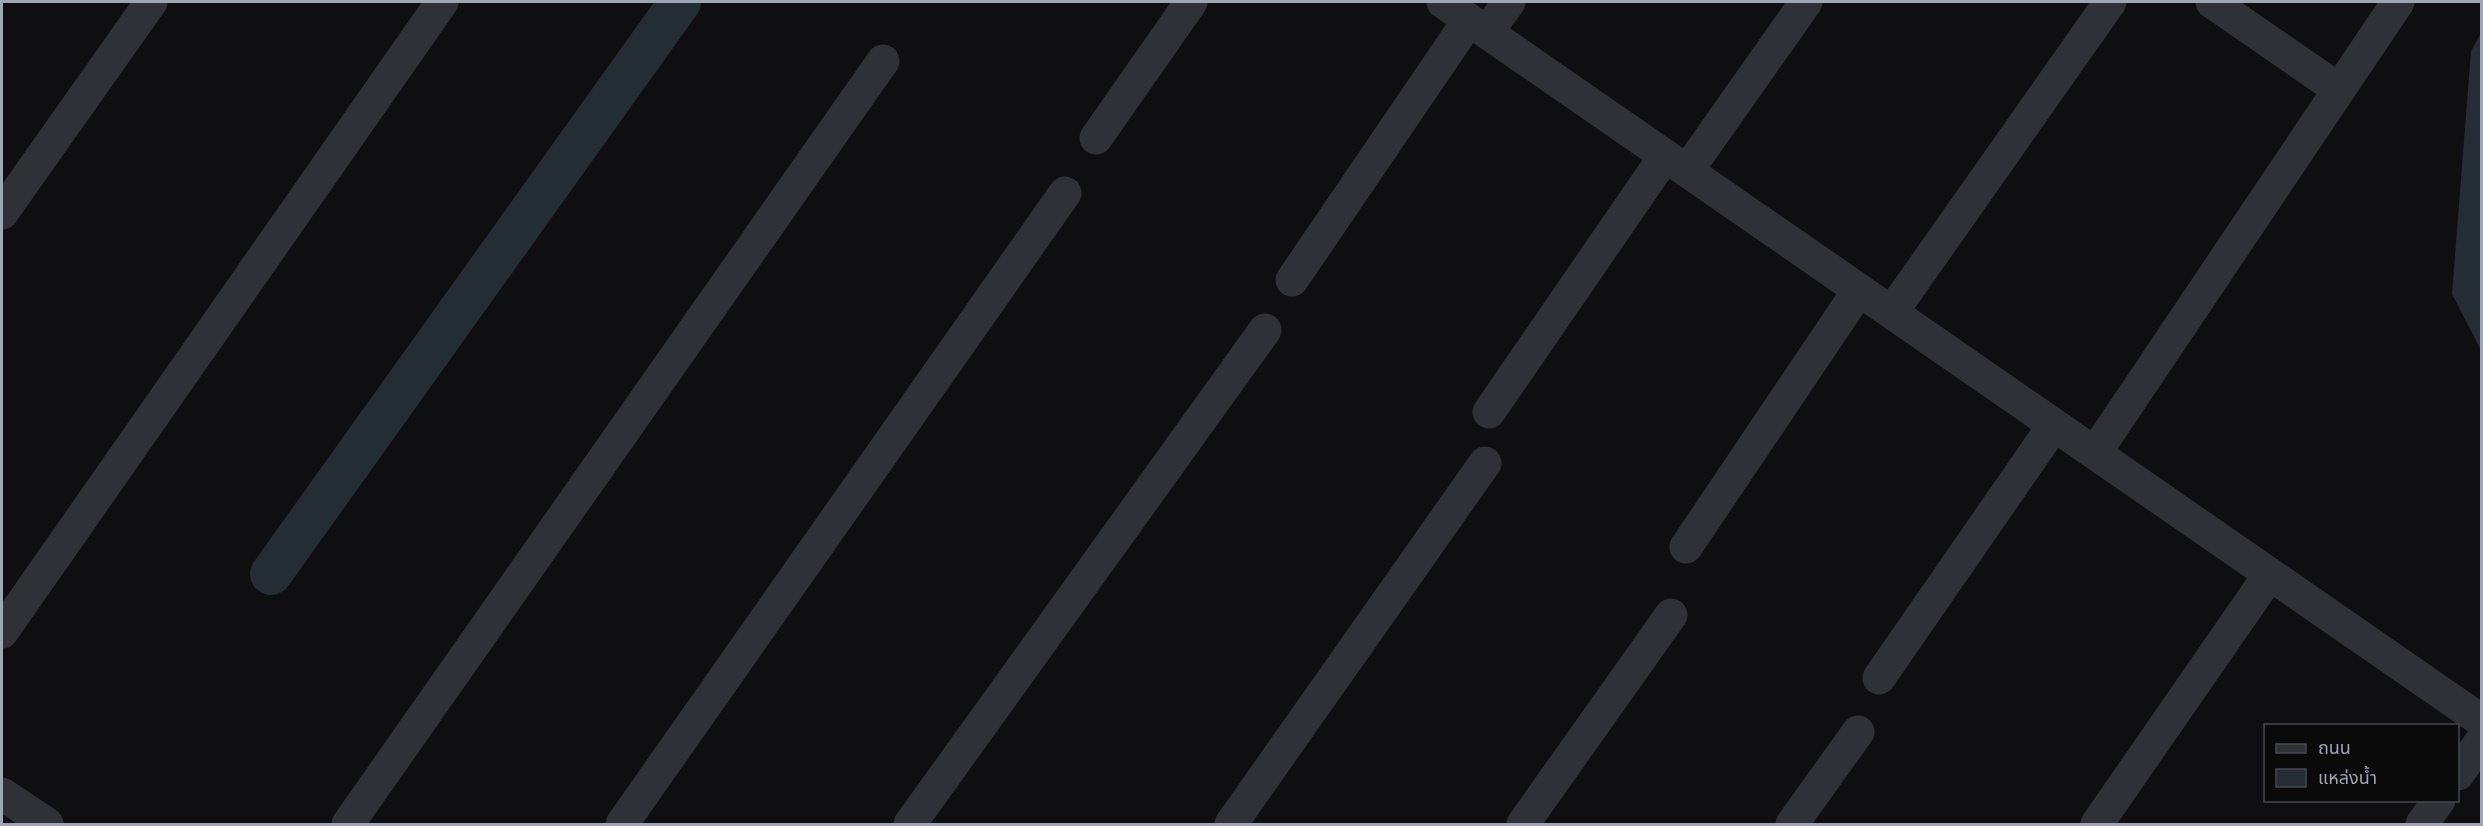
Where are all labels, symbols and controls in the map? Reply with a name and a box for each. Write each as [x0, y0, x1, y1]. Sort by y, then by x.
legend [2264, 724, 2459, 802]
text: ถนน [2318, 737, 2351, 759]
text: แหล่งน้ำ [2318, 765, 2377, 789]

